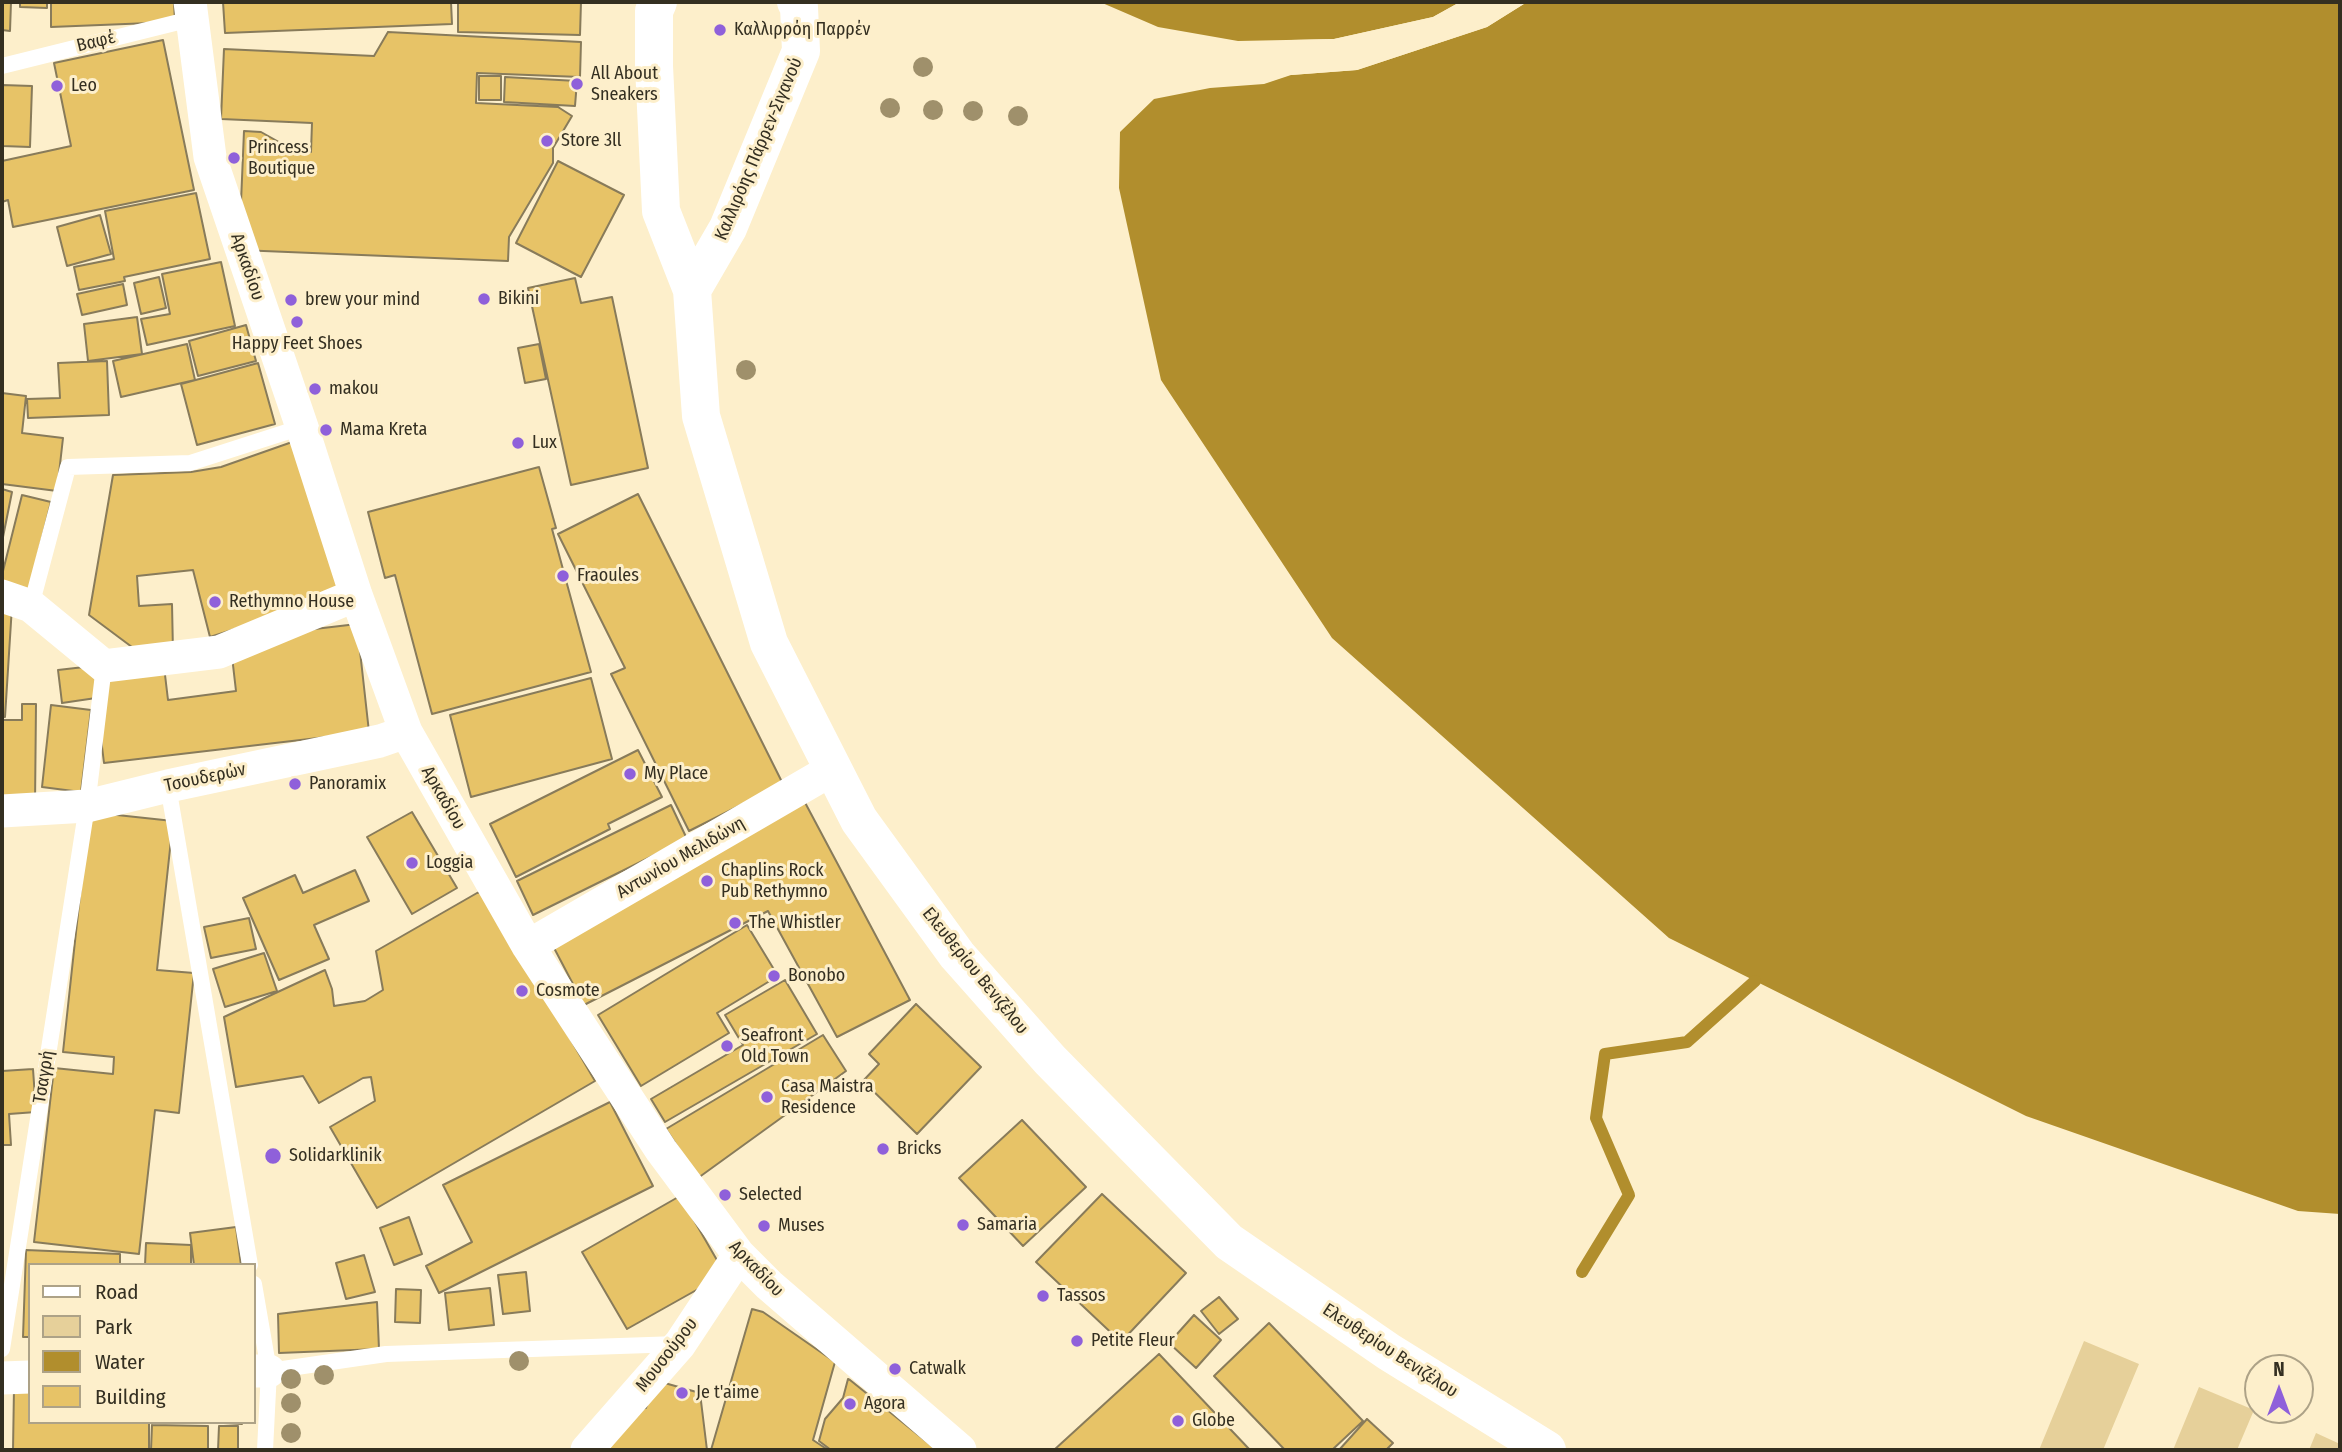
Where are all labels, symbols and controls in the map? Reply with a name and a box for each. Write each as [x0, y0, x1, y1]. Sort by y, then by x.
place label: Καλλιρρόη Παρρέν [734, 19, 870, 41]
marker: Καλλιρρόη Παρρέν [712, 22, 728, 38]
street label: Βαφέ [74, 27, 118, 57]
street label: Καλλιρόης Πάρρεν-Σιγανού [711, 54, 807, 244]
place label: All About Sneakers [591, 63, 658, 106]
place label: Leo [71, 75, 97, 97]
marker: All About Sneakers [569, 76, 585, 92]
marker: Leo [49, 78, 65, 94]
place label: Store 3ll [561, 130, 622, 152]
marker: Store 3ll [539, 133, 555, 149]
place label: Princess Boutique [248, 137, 315, 180]
marker: Princess Boutique [226, 150, 242, 166]
street label: Αρκαδίου [225, 231, 269, 303]
place label: Bikini [498, 288, 539, 310]
place label: brew your mind [305, 289, 420, 311]
marker: Bikini [476, 291, 492, 307]
marker: brew your mind [283, 292, 299, 308]
marker: Happy Feet Shoes [289, 314, 305, 330]
place label: Happy Feet Shoes [232, 333, 362, 355]
place label: makou [329, 378, 379, 400]
marker: makou [307, 381, 323, 397]
place label: Mama Kreta [340, 419, 427, 441]
marker: Mama Kreta [318, 422, 334, 438]
place label: Lux [532, 432, 557, 454]
marker: Lux [510, 435, 526, 451]
place label: Fraoules [577, 565, 639, 587]
marker: Fraoules [555, 568, 571, 584]
place label: Rethymno House [229, 591, 354, 613]
marker: Rethymno House [207, 594, 223, 610]
street label: Τσουδερών [162, 759, 248, 797]
street label: Αρκαδίου [416, 763, 470, 833]
place label: My Place [644, 763, 708, 785]
marker: My Place [622, 766, 638, 782]
place label: Panoramix [309, 773, 386, 795]
marker: Panoramix [287, 776, 303, 792]
street label: Αντωνίου Μελιδώνη [613, 813, 749, 903]
place label: Loggia [426, 852, 473, 874]
marker: Loggia [404, 855, 420, 871]
place label: Chaplins Rock Pub Rethymno [721, 860, 828, 903]
marker: Chaplins Rock Pub Rethymno [699, 873, 715, 889]
street label: Ελευθερίου Βενιζέλου [917, 903, 1033, 1039]
place label: The Whistler [749, 912, 841, 934]
marker: The Whistler [727, 915, 743, 931]
place label: Bonobo [788, 965, 845, 987]
marker: Bonobo [766, 968, 782, 984]
place label: Cosmote [536, 980, 600, 1002]
marker: Cosmote [514, 983, 530, 999]
place label: Seafront Old Town [741, 1025, 809, 1068]
marker: Seafront Old Town [719, 1038, 735, 1054]
street label: Τσαγρή [29, 1049, 59, 1105]
place label: Casa Maistra Residence [781, 1076, 874, 1118]
marker: Casa Maistra Residence [759, 1089, 775, 1105]
place label: Bricks [897, 1138, 941, 1160]
marker: Bricks [875, 1141, 891, 1157]
place label: Solidarklinik [289, 1145, 382, 1167]
marker: Solidarklinik [263, 1146, 283, 1166]
place label: Selected [739, 1184, 802, 1206]
marker: Selected [717, 1187, 733, 1203]
place label: Samaria [977, 1214, 1037, 1236]
place label: Muses [778, 1215, 824, 1237]
marker: Samaria [955, 1217, 971, 1233]
marker: Muses [756, 1218, 772, 1234]
street label: Αρκαδίου [724, 1237, 788, 1301]
legend [28, 1263, 256, 1424]
text: Road [95, 1279, 139, 1305]
place label: Tassos [1057, 1285, 1105, 1307]
marker: Tassos [1035, 1288, 1051, 1304]
street label: Ελευθερίου Βενιζέλου [1318, 1299, 1462, 1403]
text: Park [95, 1314, 132, 1340]
street label: Μουσούρου [631, 1314, 703, 1396]
place label: Petite Fleur [1091, 1330, 1175, 1352]
marker: Petite Fleur [1069, 1333, 1085, 1349]
text: Water [95, 1349, 145, 1375]
north arrow [2244, 1354, 2314, 1424]
place label: Catwalk [909, 1358, 966, 1380]
text: N [2273, 1358, 2285, 1381]
marker: Catwalk [887, 1361, 903, 1377]
place label: Je t'aime [696, 1382, 759, 1404]
text: Building [95, 1384, 166, 1410]
marker: Je t'aime [674, 1385, 690, 1401]
place label: Agora [864, 1393, 906, 1415]
marker: Agora [842, 1396, 858, 1412]
place label: Globe [1192, 1410, 1235, 1432]
marker: Globe [1170, 1413, 1186, 1429]

